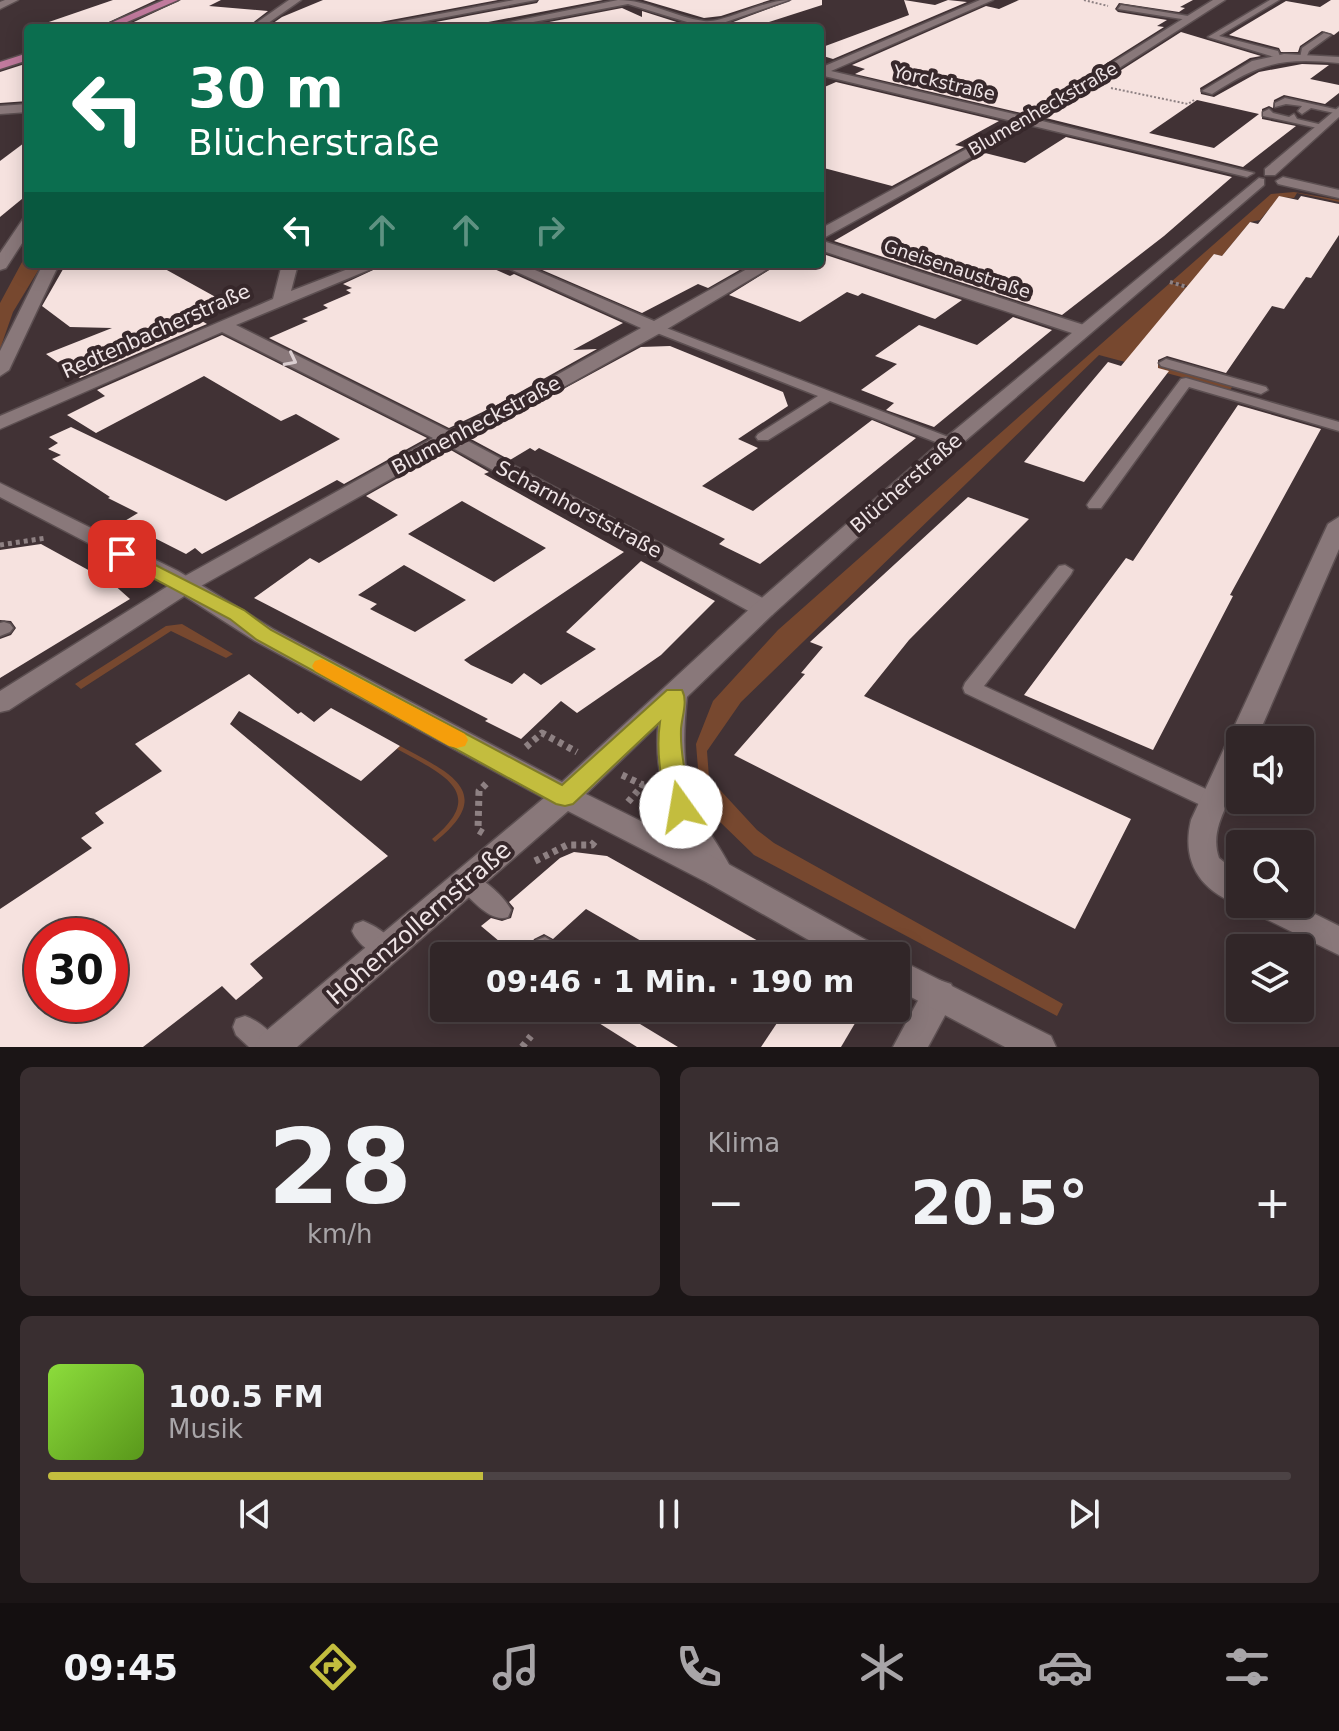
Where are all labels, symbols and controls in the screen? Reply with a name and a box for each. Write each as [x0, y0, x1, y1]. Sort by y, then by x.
text: 30 m [188, 55, 344, 120]
icon: left [56, 56, 160, 160]
street label: Blumenheckstraße [964, 57, 1121, 160]
street label: Yorckstraße [890, 60, 997, 104]
text: Blücherstraße [188, 122, 440, 163]
icon: left [276, 208, 320, 252]
icon: ahead [360, 208, 404, 252]
icon: ahead [444, 208, 488, 252]
icon: right [528, 208, 572, 252]
street label: Gneisenaustraße [881, 235, 1033, 302]
street label: Redtenbacherstraße [58, 279, 254, 383]
one-way arrow [283, 350, 298, 366]
street label: Blumenheckstraße [388, 370, 564, 480]
street label: Blücherstraße [845, 428, 967, 538]
street label: Scharnhorststraße [492, 455, 666, 563]
pin [88, 520, 156, 588]
icon: arrive [100, 532, 144, 576]
map controls [1226, 726, 1314, 1022]
button: sound [1226, 726, 1314, 814]
position arrow [639, 765, 723, 849]
button: search [1226, 830, 1314, 918]
street label: Hohenzollernstraße [321, 836, 517, 1010]
speed limit sign: 30 [24, 918, 128, 1022]
button: layers [1226, 934, 1314, 1022]
text: 09:46 · 1 Min. · 190 m [486, 964, 854, 999]
text: 28 [267, 1106, 412, 1228]
text: Klima [708, 1128, 780, 1158]
text: 20.5° [910, 1168, 1088, 1238]
text: − [708, 1177, 744, 1228]
text: + [1254, 1177, 1291, 1228]
text: km/h [307, 1219, 373, 1249]
text: 100.5 FM [168, 1379, 324, 1414]
text: Musik [168, 1414, 243, 1444]
icon: previous [233, 1492, 277, 1536]
icon: pause [647, 1492, 691, 1536]
icon: next [1062, 1492, 1106, 1536]
icon: directions [305, 1639, 361, 1695]
icon: music [488, 1639, 544, 1695]
icon: phone [671, 1639, 727, 1695]
icon: climate [854, 1639, 910, 1695]
icon: car [1037, 1639, 1093, 1695]
icon: filters [1219, 1639, 1275, 1695]
text: 09:45 [63, 1647, 178, 1688]

